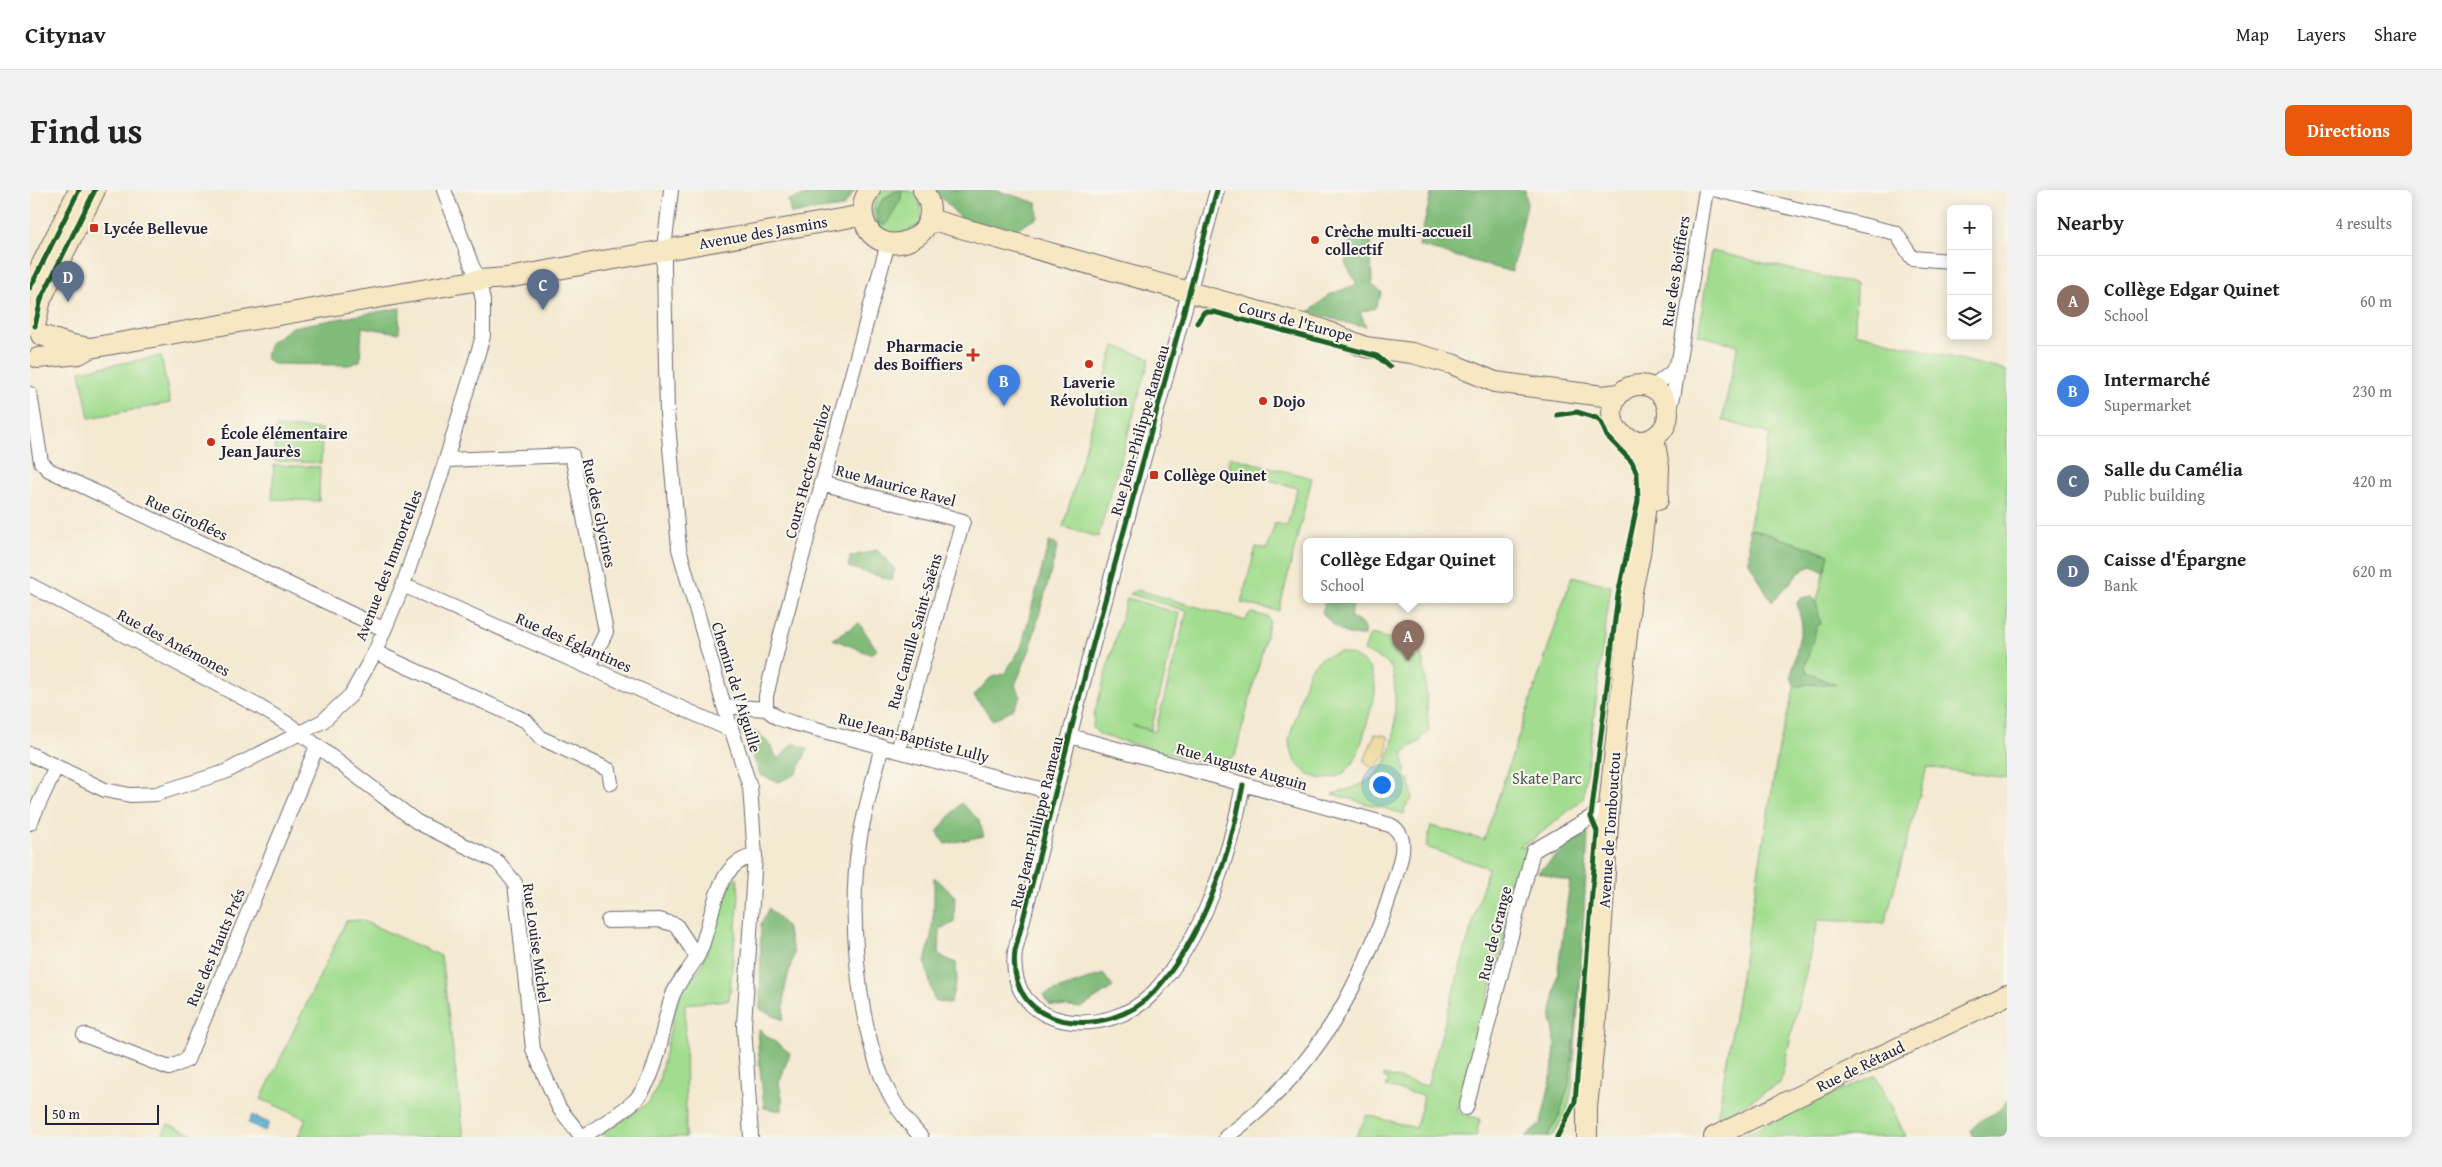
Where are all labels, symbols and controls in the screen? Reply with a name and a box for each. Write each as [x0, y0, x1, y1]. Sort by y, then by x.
text: Citynav [25, 17, 106, 52]
text: Map [2236, 21, 2269, 48]
text: Layers [2297, 21, 2346, 48]
text: Share [2374, 21, 2417, 48]
text: Find us [30, 105, 143, 156]
button: Directions [2285, 105, 2412, 156]
map controls [1947, 205, 1992, 340]
button: + [1947, 205, 1992, 250]
text: Nearby [2057, 207, 2124, 238]
street label: Avenue des Jasmins [697, 209, 829, 255]
text: 4 results [2335, 211, 2392, 235]
street label: Rue des Boiffiers [1654, 214, 1696, 328]
place label: Lycée Bellevue [104, 216, 208, 240]
place label: Crèche multi-accueil collectif [1325, 219, 1472, 261]
marker: Lycée Bellevue [88, 222, 100, 234]
marker: Crèche multi-accueil collectif [1309, 234, 1321, 246]
button: − [1947, 250, 1992, 295]
pin: D [52, 261, 84, 302]
pin: C [527, 269, 559, 310]
text: Collège Edgar Quinet [2104, 275, 2280, 303]
text: A [2068, 289, 2078, 313]
text: 60 m [2360, 289, 2392, 313]
street label: Cours de l'Europe [1236, 294, 1356, 348]
button: layers [1947, 295, 1992, 340]
text: School [2104, 303, 2148, 327]
place label: Pharmacie des Boiffiers [874, 334, 963, 376]
street label: Rue Jean-Philippe Rameau [1103, 342, 1175, 518]
marker: Pharmacie des Boiffiers [967, 349, 979, 361]
marker: Laverie Révolution [1083, 358, 1095, 370]
pin: B [988, 365, 1020, 406]
text: Intermarché [2104, 365, 2210, 393]
place label: Laverie Révolution [1050, 370, 1128, 412]
text: B [2068, 379, 2078, 403]
text: 230 m [2352, 379, 2392, 403]
place label: Dojo [1273, 389, 1306, 413]
text: Supermarket [2104, 393, 2191, 417]
marker: Dojo [1257, 395, 1269, 407]
street label: Cours Hector Berlioz [777, 401, 837, 541]
place label: École élémentaire Jean Jaurès [218, 421, 348, 463]
marker: École élémentaire Jean Jaurès [205, 436, 217, 448]
text: Salle du Camélia [2104, 455, 2243, 483]
street label: Rue des Glycines [577, 456, 623, 570]
street label: Rue Maurice Ravel [833, 457, 959, 513]
place label: Collège Quinet [1164, 463, 1267, 487]
marker: Collège Quinet [1148, 469, 1160, 481]
text: C [2068, 469, 2078, 493]
text: 420 m [2352, 469, 2392, 493]
text: Public building [2104, 483, 2205, 507]
street label: Avenue des Immortelles [348, 486, 428, 644]
street label: Rue Giroflées [142, 487, 232, 547]
popup [1303, 538, 1513, 603]
text: Collège Edgar Quinet [1320, 545, 1496, 573]
text: Caisse d'Épargne [2104, 545, 2246, 573]
street label: Rue Camille Saint-Saëns [880, 550, 948, 712]
text: D [2068, 559, 2078, 583]
text: 620 m [2352, 559, 2392, 583]
text: School [1320, 573, 1365, 597]
text: Bank [2104, 573, 2138, 597]
street label: Rue des Anémones [113, 602, 235, 682]
street label: Rue des Églantines [512, 606, 636, 678]
street label: Chemin de l'Aiguille [706, 619, 768, 755]
pin: A [1392, 620, 1424, 661]
street label: Rue Jean-Baptiste Lully [836, 705, 992, 769]
street label: Rue Jean-Philippe Rameau [1003, 733, 1069, 910]
street label: Rue Auguste Auguin [1174, 736, 1310, 796]
street label: Avenue de Tombouctou [1592, 751, 1626, 909]
park label: Skate Parc [1512, 766, 1582, 790]
your location [1369, 772, 1395, 798]
street label: Rue Louise Michel [517, 881, 557, 1005]
street label: Rue de Grange [1471, 883, 1517, 983]
street label: Rue des Hauts Prés [179, 884, 251, 1010]
street label: Rue de Rétaud [1812, 1034, 1909, 1098]
scale bar [45, 1102, 159, 1125]
text: 50 m [52, 1104, 80, 1124]

